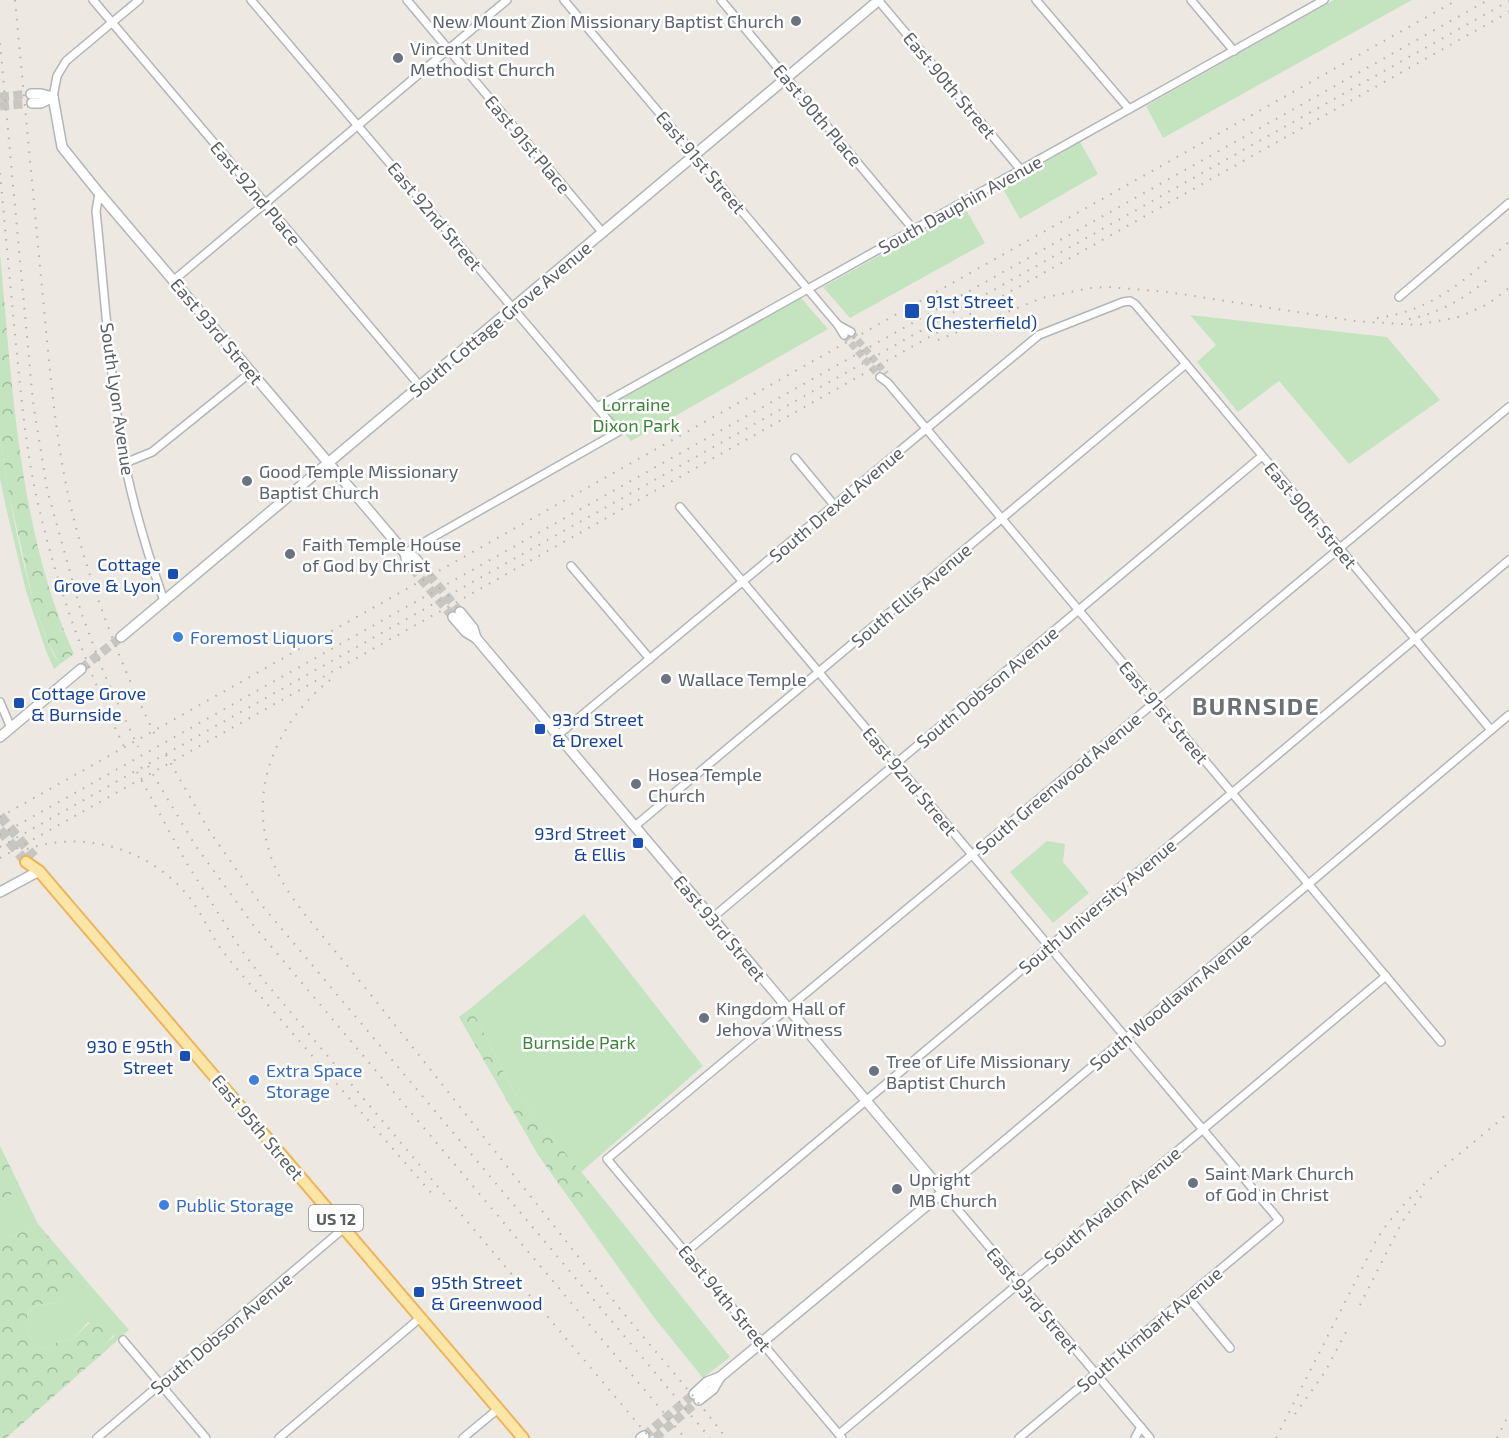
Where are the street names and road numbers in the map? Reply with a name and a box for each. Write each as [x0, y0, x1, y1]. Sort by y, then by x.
street label: East 90th Street [899, 27, 1001, 143]
street label: East 90th Place [769, 59, 867, 171]
street label: East 91st Place [480, 90, 576, 198]
street label: East 91st Street [652, 106, 750, 218]
street label: East 92nd Place [206, 136, 306, 250]
street label: South Dauphin Avenue [874, 150, 1046, 258]
street label: East 92nd Street [383, 157, 487, 275]
street label: South Cottage Grove Avenue [404, 236, 596, 402]
street label: East 93rd Street [166, 273, 268, 389]
street label: South Lyon Avenue [96, 321, 140, 477]
street label: South Drexel Avenue [764, 441, 908, 567]
street label: East 90th Street [1260, 457, 1362, 573]
street label: South Ellis Avenue [846, 538, 976, 652]
street label: South Dobson Avenue [912, 621, 1062, 753]
street label: East 91st Street [1115, 656, 1213, 768]
street label: South Greenwood Avenue [971, 707, 1145, 859]
street label: East 92nd Street [858, 722, 962, 840]
street label: South University Avenue [1014, 834, 1180, 978]
street label: East 93rd Street [669, 870, 771, 986]
street label: South Woodlawn Avenue [1085, 927, 1255, 1075]
street label: East 95th Street [207, 1070, 309, 1184]
street label: South Avalon Avenue [1039, 1141, 1185, 1269]
road number: US 12 [309, 1205, 363, 1231]
street label: East 94th Street [674, 1240, 776, 1356]
street label: East 93rd Street [982, 1242, 1084, 1358]
street label: South Kimbark Avenue [1072, 1262, 1226, 1396]
street label: South Dobson Avenue [146, 1267, 296, 1399]

